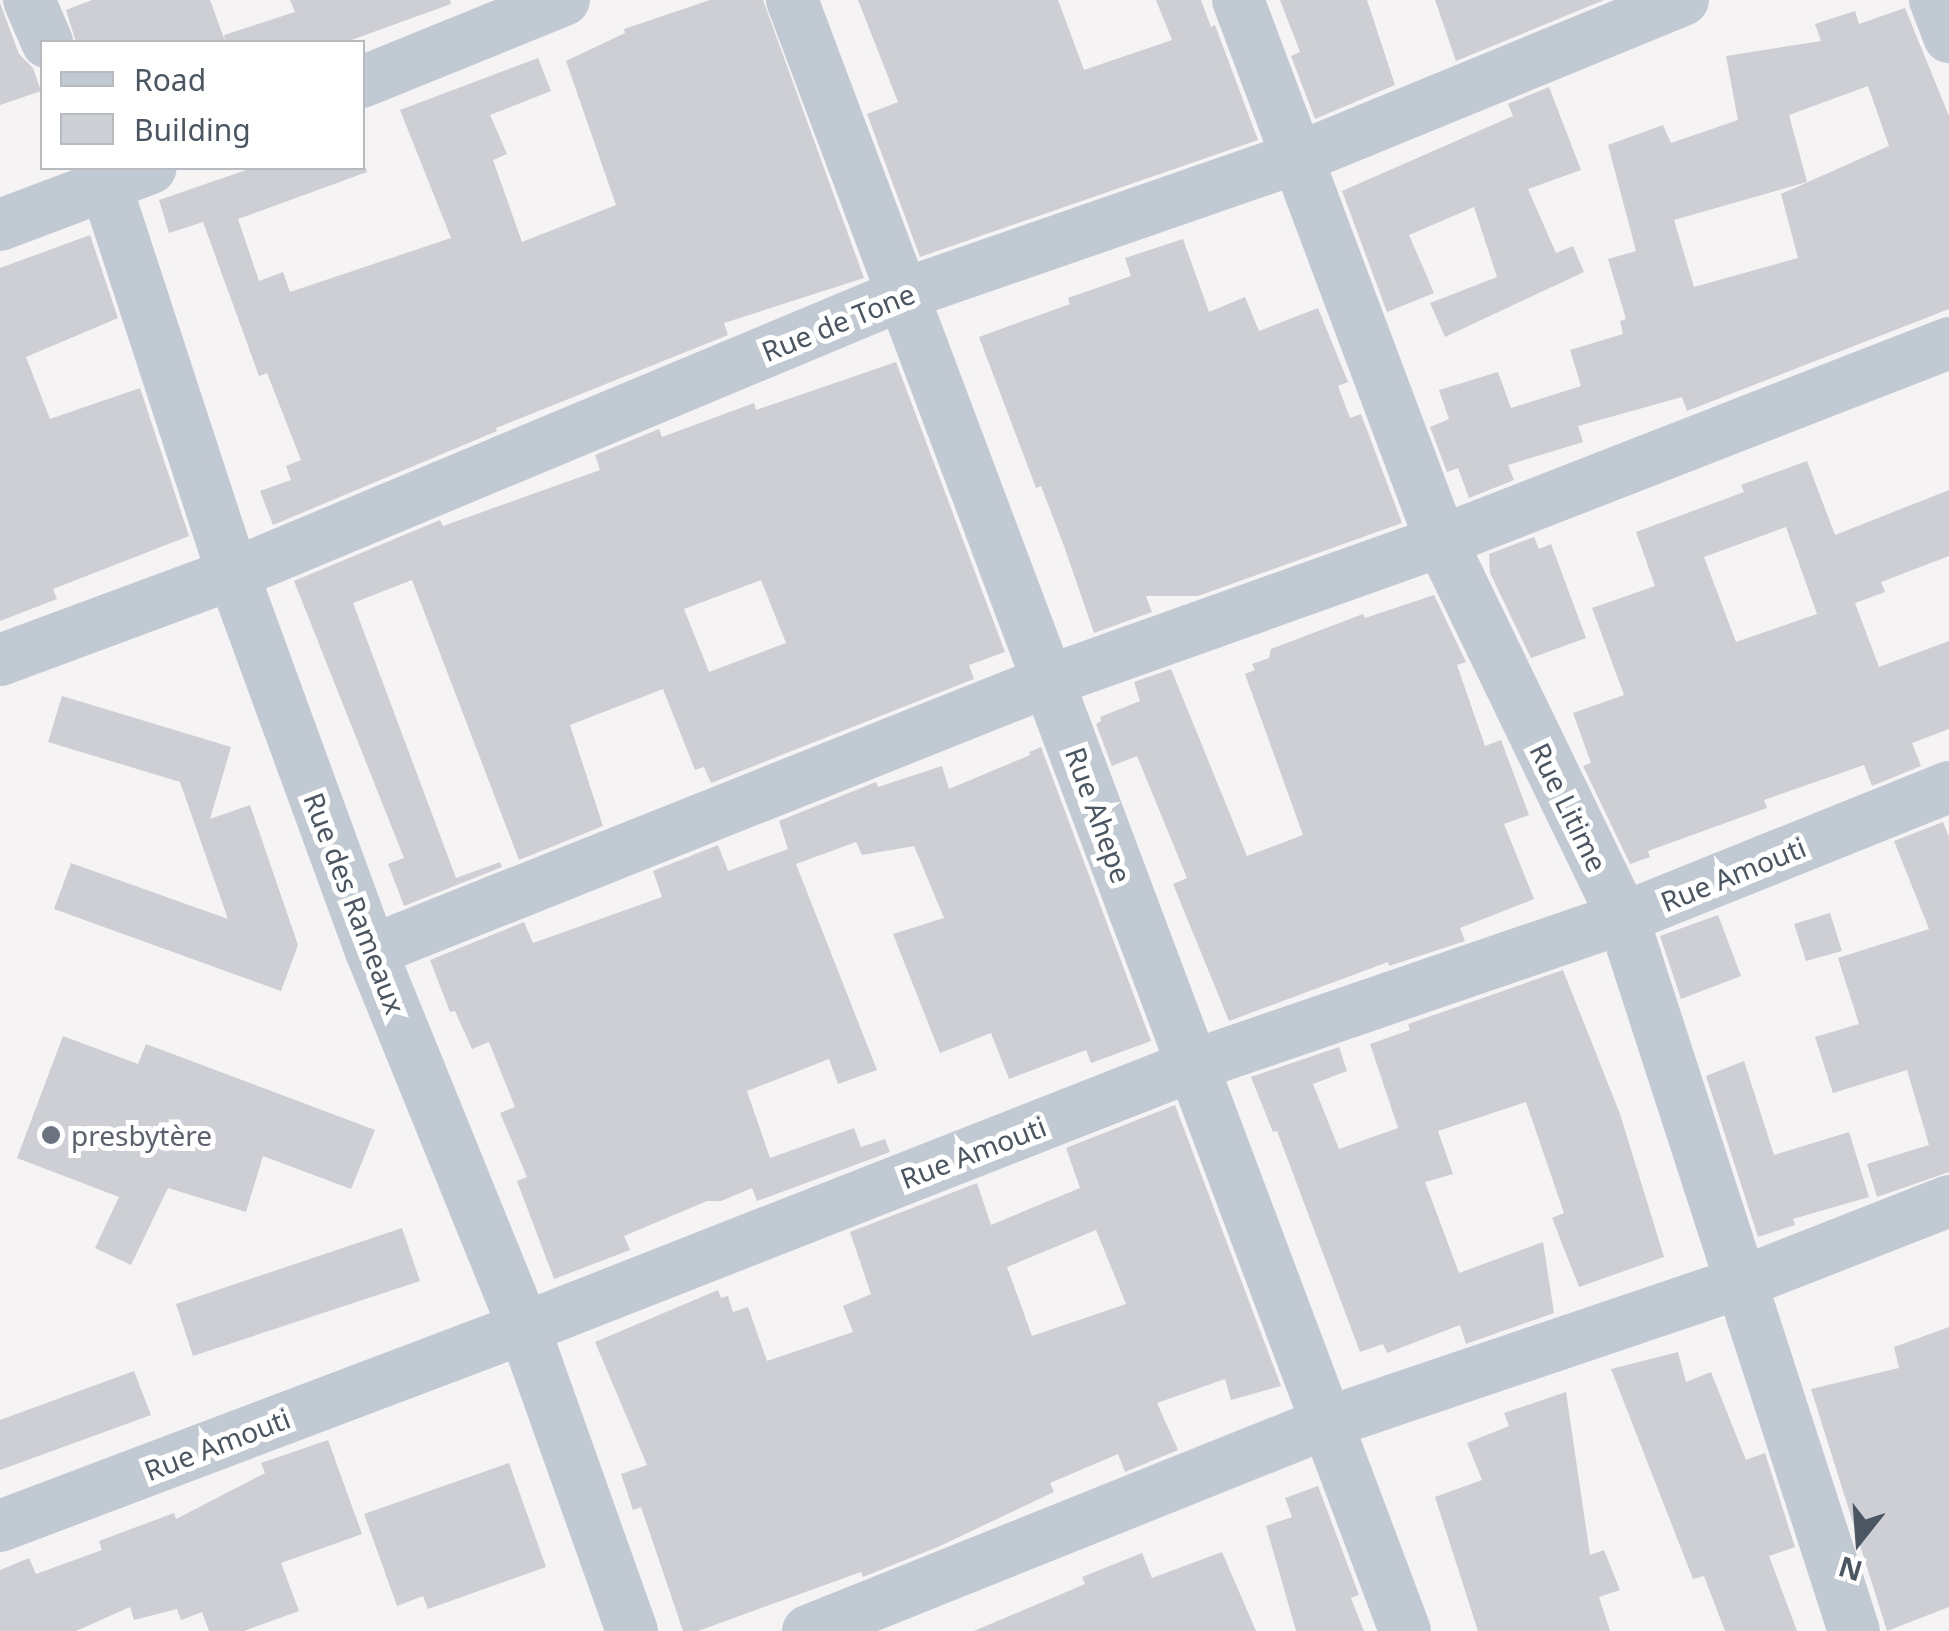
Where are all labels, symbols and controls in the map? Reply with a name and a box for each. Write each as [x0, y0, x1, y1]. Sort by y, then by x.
legend [40, 40, 365, 170]
text: Road [134, 59, 206, 100]
text: Building [134, 109, 251, 150]
street label: Rue de Tone [757, 276, 919, 368]
street label: Rue Litime [1523, 737, 1615, 877]
street label: Rue Ahepe [1059, 743, 1139, 887]
street label: Rue des Rameaux [297, 788, 413, 1018]
street label: Rue Amouti [1656, 830, 1810, 918]
street label: Rue Amouti [895, 1109, 1051, 1195]
place label: presbytère [71, 1118, 212, 1152]
marker: presbytère [40, 1124, 62, 1146]
street label: Rue Amouti [139, 1401, 295, 1487]
north arrow [1809, 1491, 1909, 1591]
text: N [1834, 1548, 1867, 1591]

